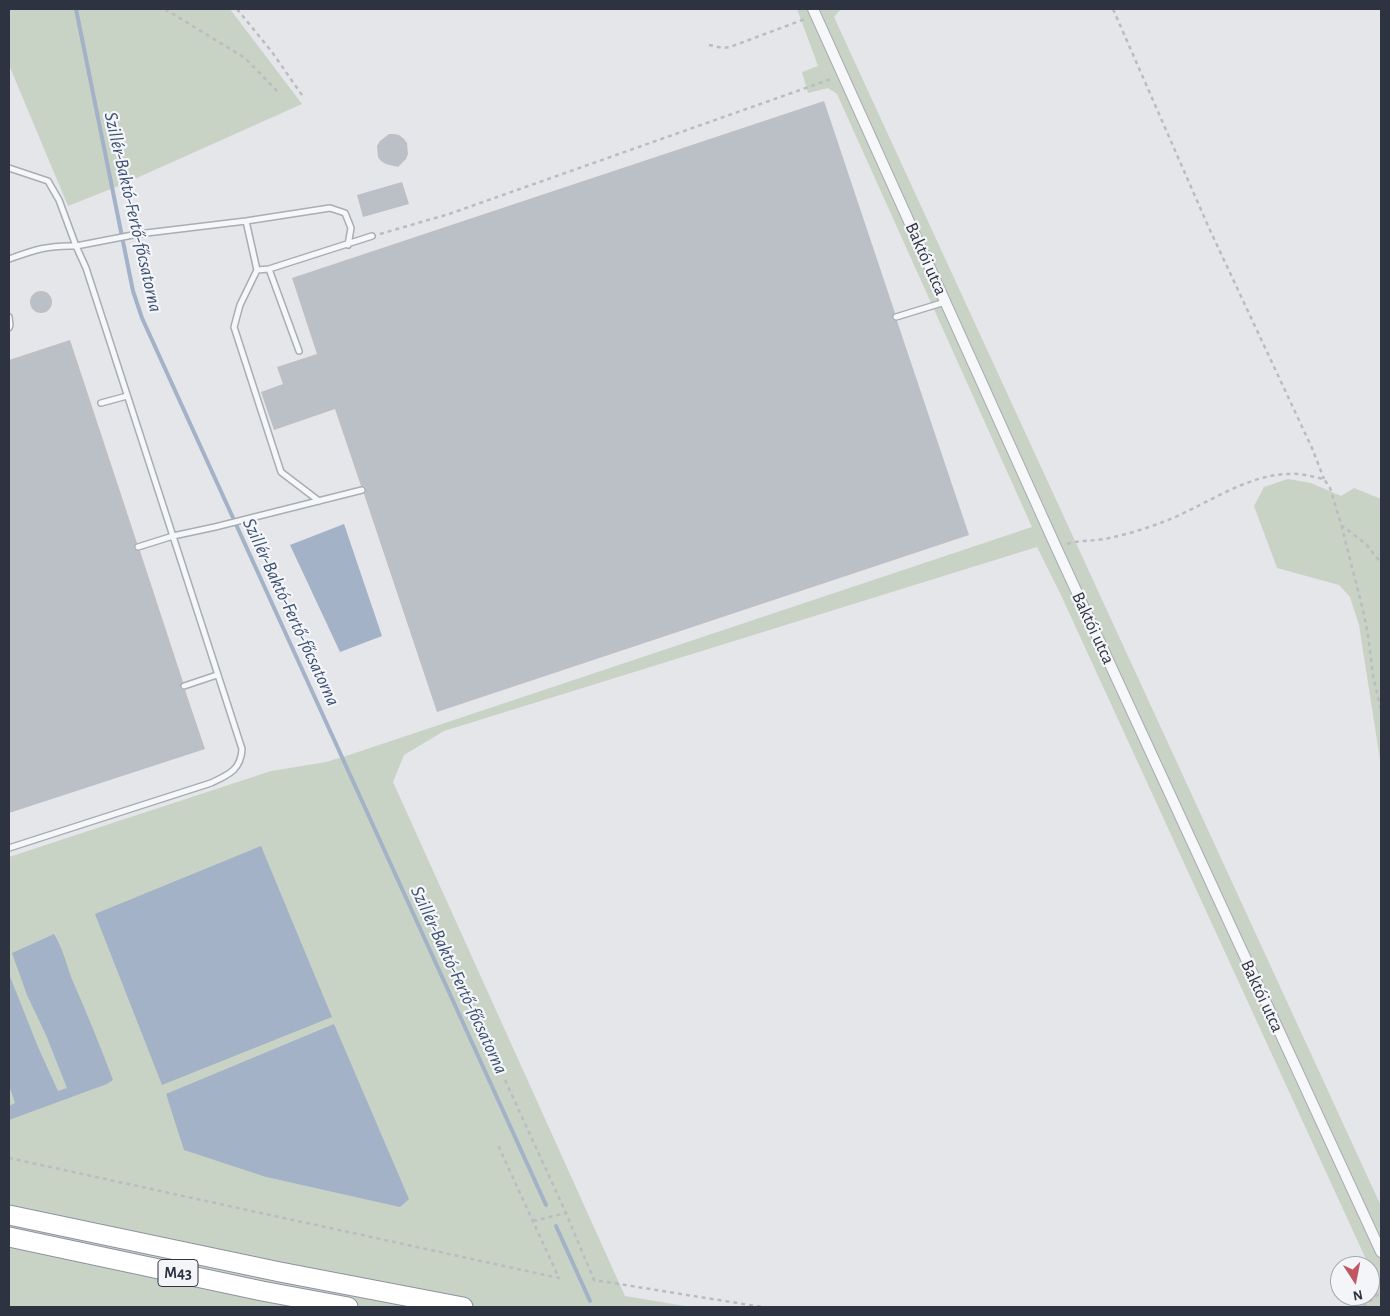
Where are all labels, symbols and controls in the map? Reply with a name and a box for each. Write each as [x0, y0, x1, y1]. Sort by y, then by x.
water label: Szillér-Baktó-Fertő-főcsatorna [99, 110, 167, 314]
street label: Baktói utca [900, 219, 952, 299]
water label: Szillér-Baktó-Fertő-főcsatorna [237, 514, 345, 710]
street label: Baktói utca [1067, 588, 1119, 668]
water label: Szillér-Baktó-Fertő-főcsatorna [405, 882, 513, 1078]
street label: Baktói utca [1236, 956, 1288, 1036]
north arrow [1330, 1256, 1380, 1306]
road number: M43 [158, 1260, 198, 1286]
text: N [1352, 1287, 1364, 1303]

